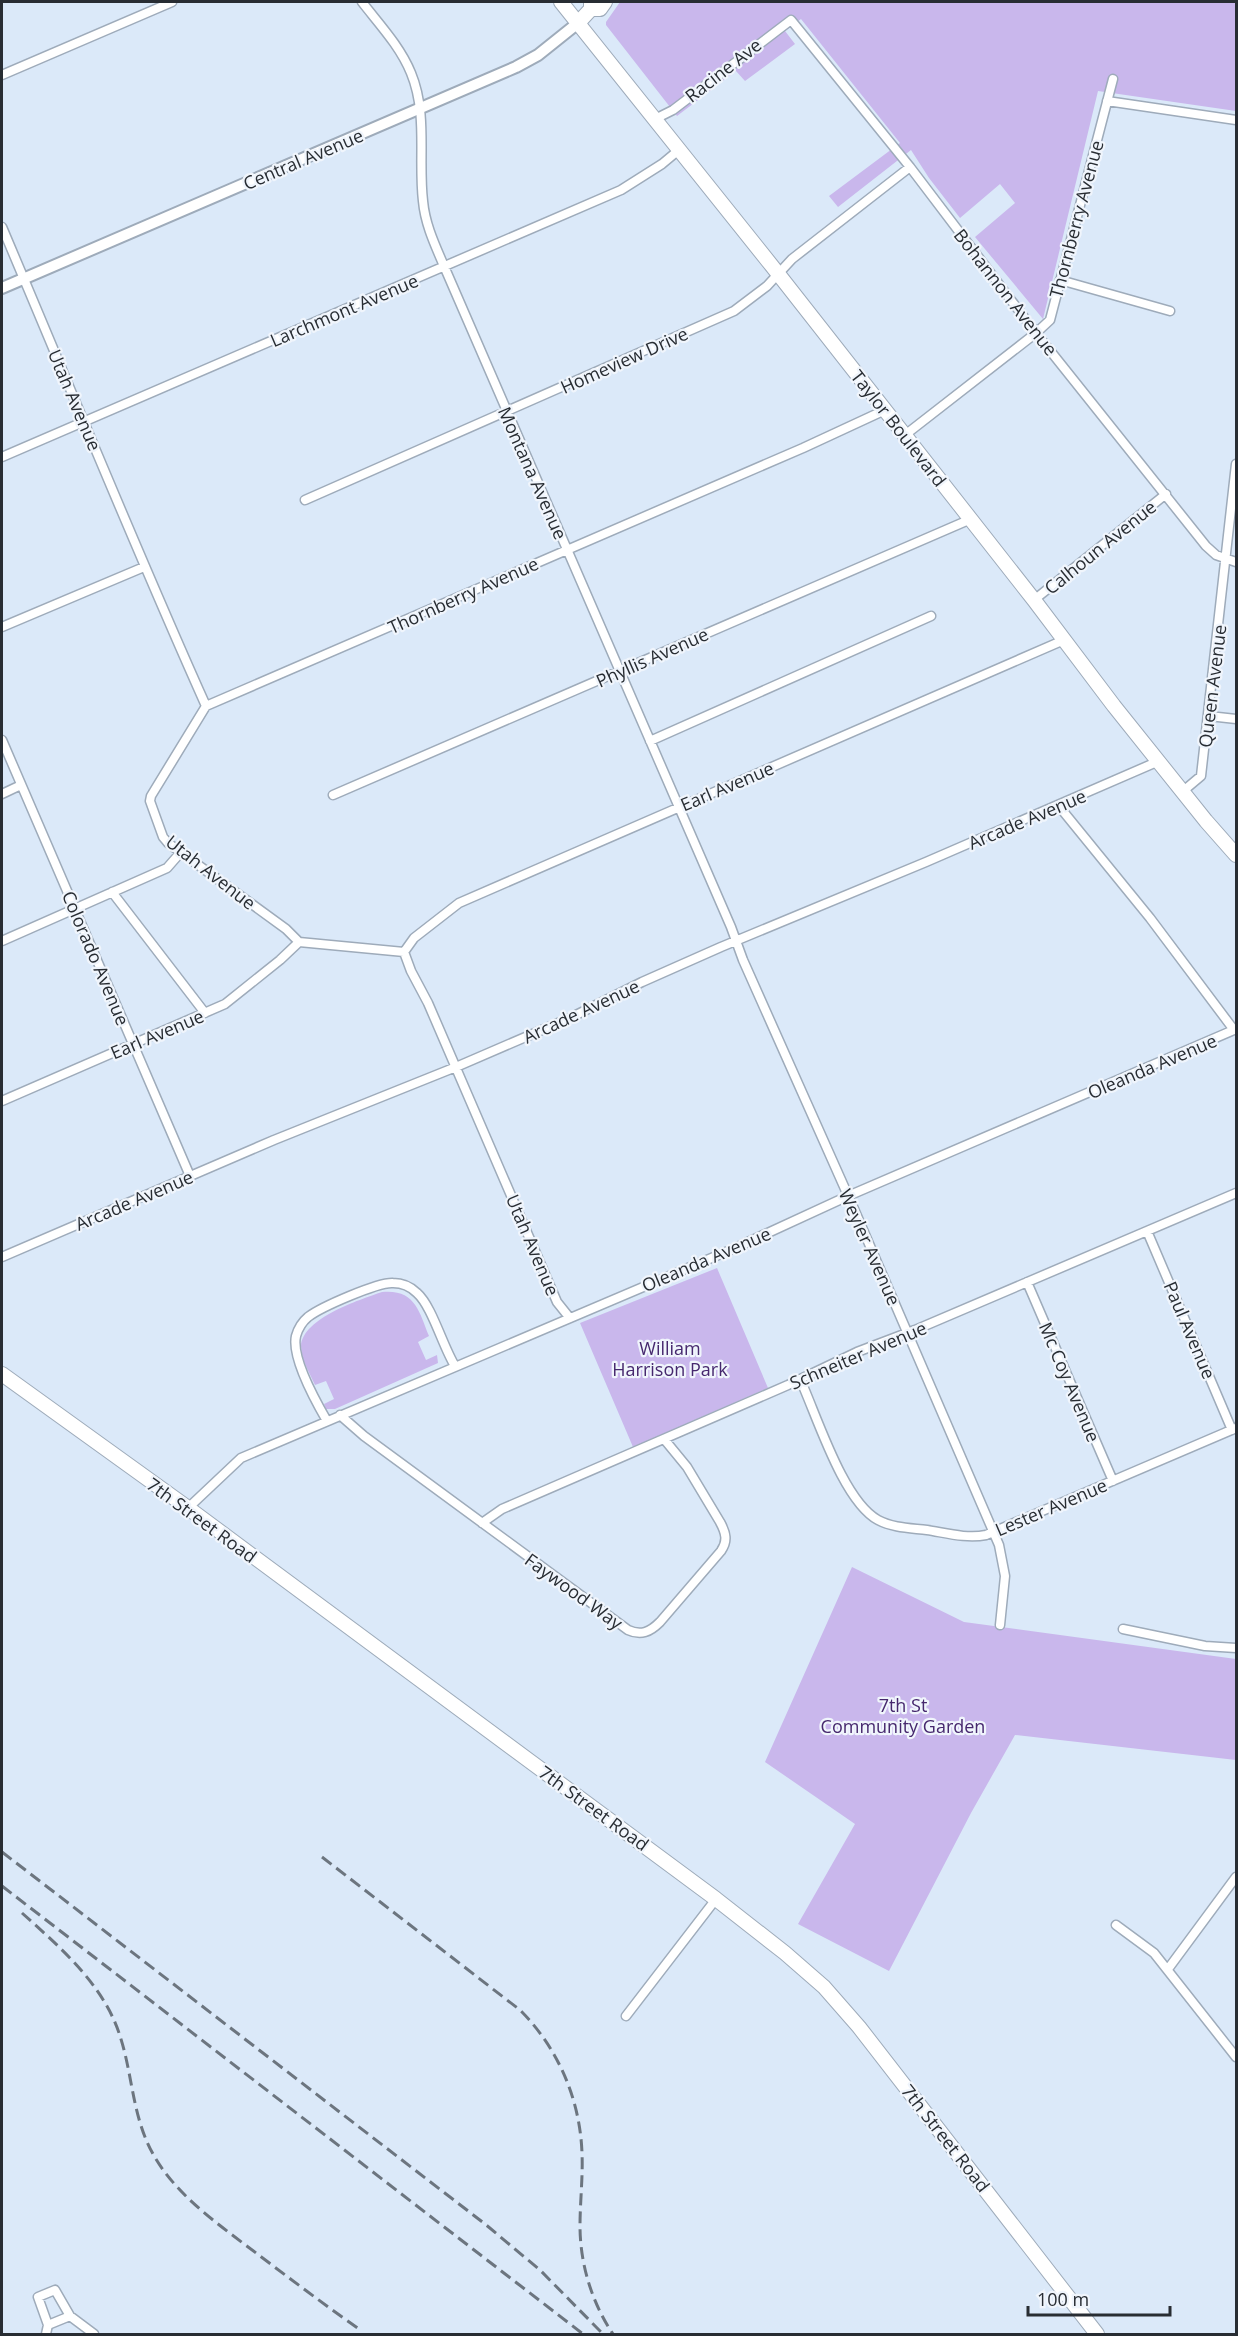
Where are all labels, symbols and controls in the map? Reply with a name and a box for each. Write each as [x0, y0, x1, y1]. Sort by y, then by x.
street label: Racine Ave [680, 33, 766, 107]
street label: Central Avenue [239, 123, 367, 195]
street label: Thornberry Avenue [1043, 137, 1109, 301]
street label: Bohannon Avenue [949, 224, 1063, 360]
street label: Larchmont Avenue [266, 268, 422, 352]
street label: Homeview Drive [556, 321, 692, 399]
street label: Utah Avenue [43, 346, 107, 454]
street label: Taylor Boulevard [846, 365, 952, 491]
street label: Montana Avenue [493, 403, 573, 543]
street label: Calhoun Avenue [1039, 495, 1161, 599]
street label: Thornberry Avenue [384, 551, 542, 639]
street label: Phyllis Avenue [592, 622, 712, 692]
street label: Queen Avenue [1193, 623, 1231, 749]
street label: Earl Avenue [677, 756, 777, 816]
street label: Arcade Avenue [964, 783, 1090, 855]
street label: Utah Avenue [161, 829, 261, 915]
street label: Colorado Avenue [57, 887, 135, 1029]
street label: Arcade Avenue [519, 974, 643, 1048]
street label: Earl Avenue [107, 1004, 207, 1064]
street label: Oleanda Avenue [1084, 1028, 1220, 1104]
street label: Arcade Avenue [71, 1164, 197, 1236]
street label: Weyler Avenue [834, 1185, 906, 1309]
street label: Utah Avenue [501, 1191, 565, 1299]
street label: Oleanda Avenue [638, 1221, 774, 1297]
street label: Paul Avenue [1159, 1278, 1221, 1382]
street label: Schneiter Avenue [786, 1315, 930, 1395]
street label: Mc Coy Avenue [1034, 1318, 1106, 1446]
park label: William Harrison Park [612, 1336, 728, 1381]
street label: 7th Street Road [142, 1472, 262, 1568]
street label: Lester Avenue [991, 1473, 1111, 1541]
street label: Faywood Way [520, 1547, 628, 1635]
park label: 7th St Community Garden [821, 1693, 985, 1738]
street label: 7th Street Road [534, 1760, 654, 1856]
street label: 7th Street Road [896, 2079, 996, 2197]
scale bar [1028, 2279, 1170, 2317]
text: 100 m [1037, 2287, 1089, 2311]

